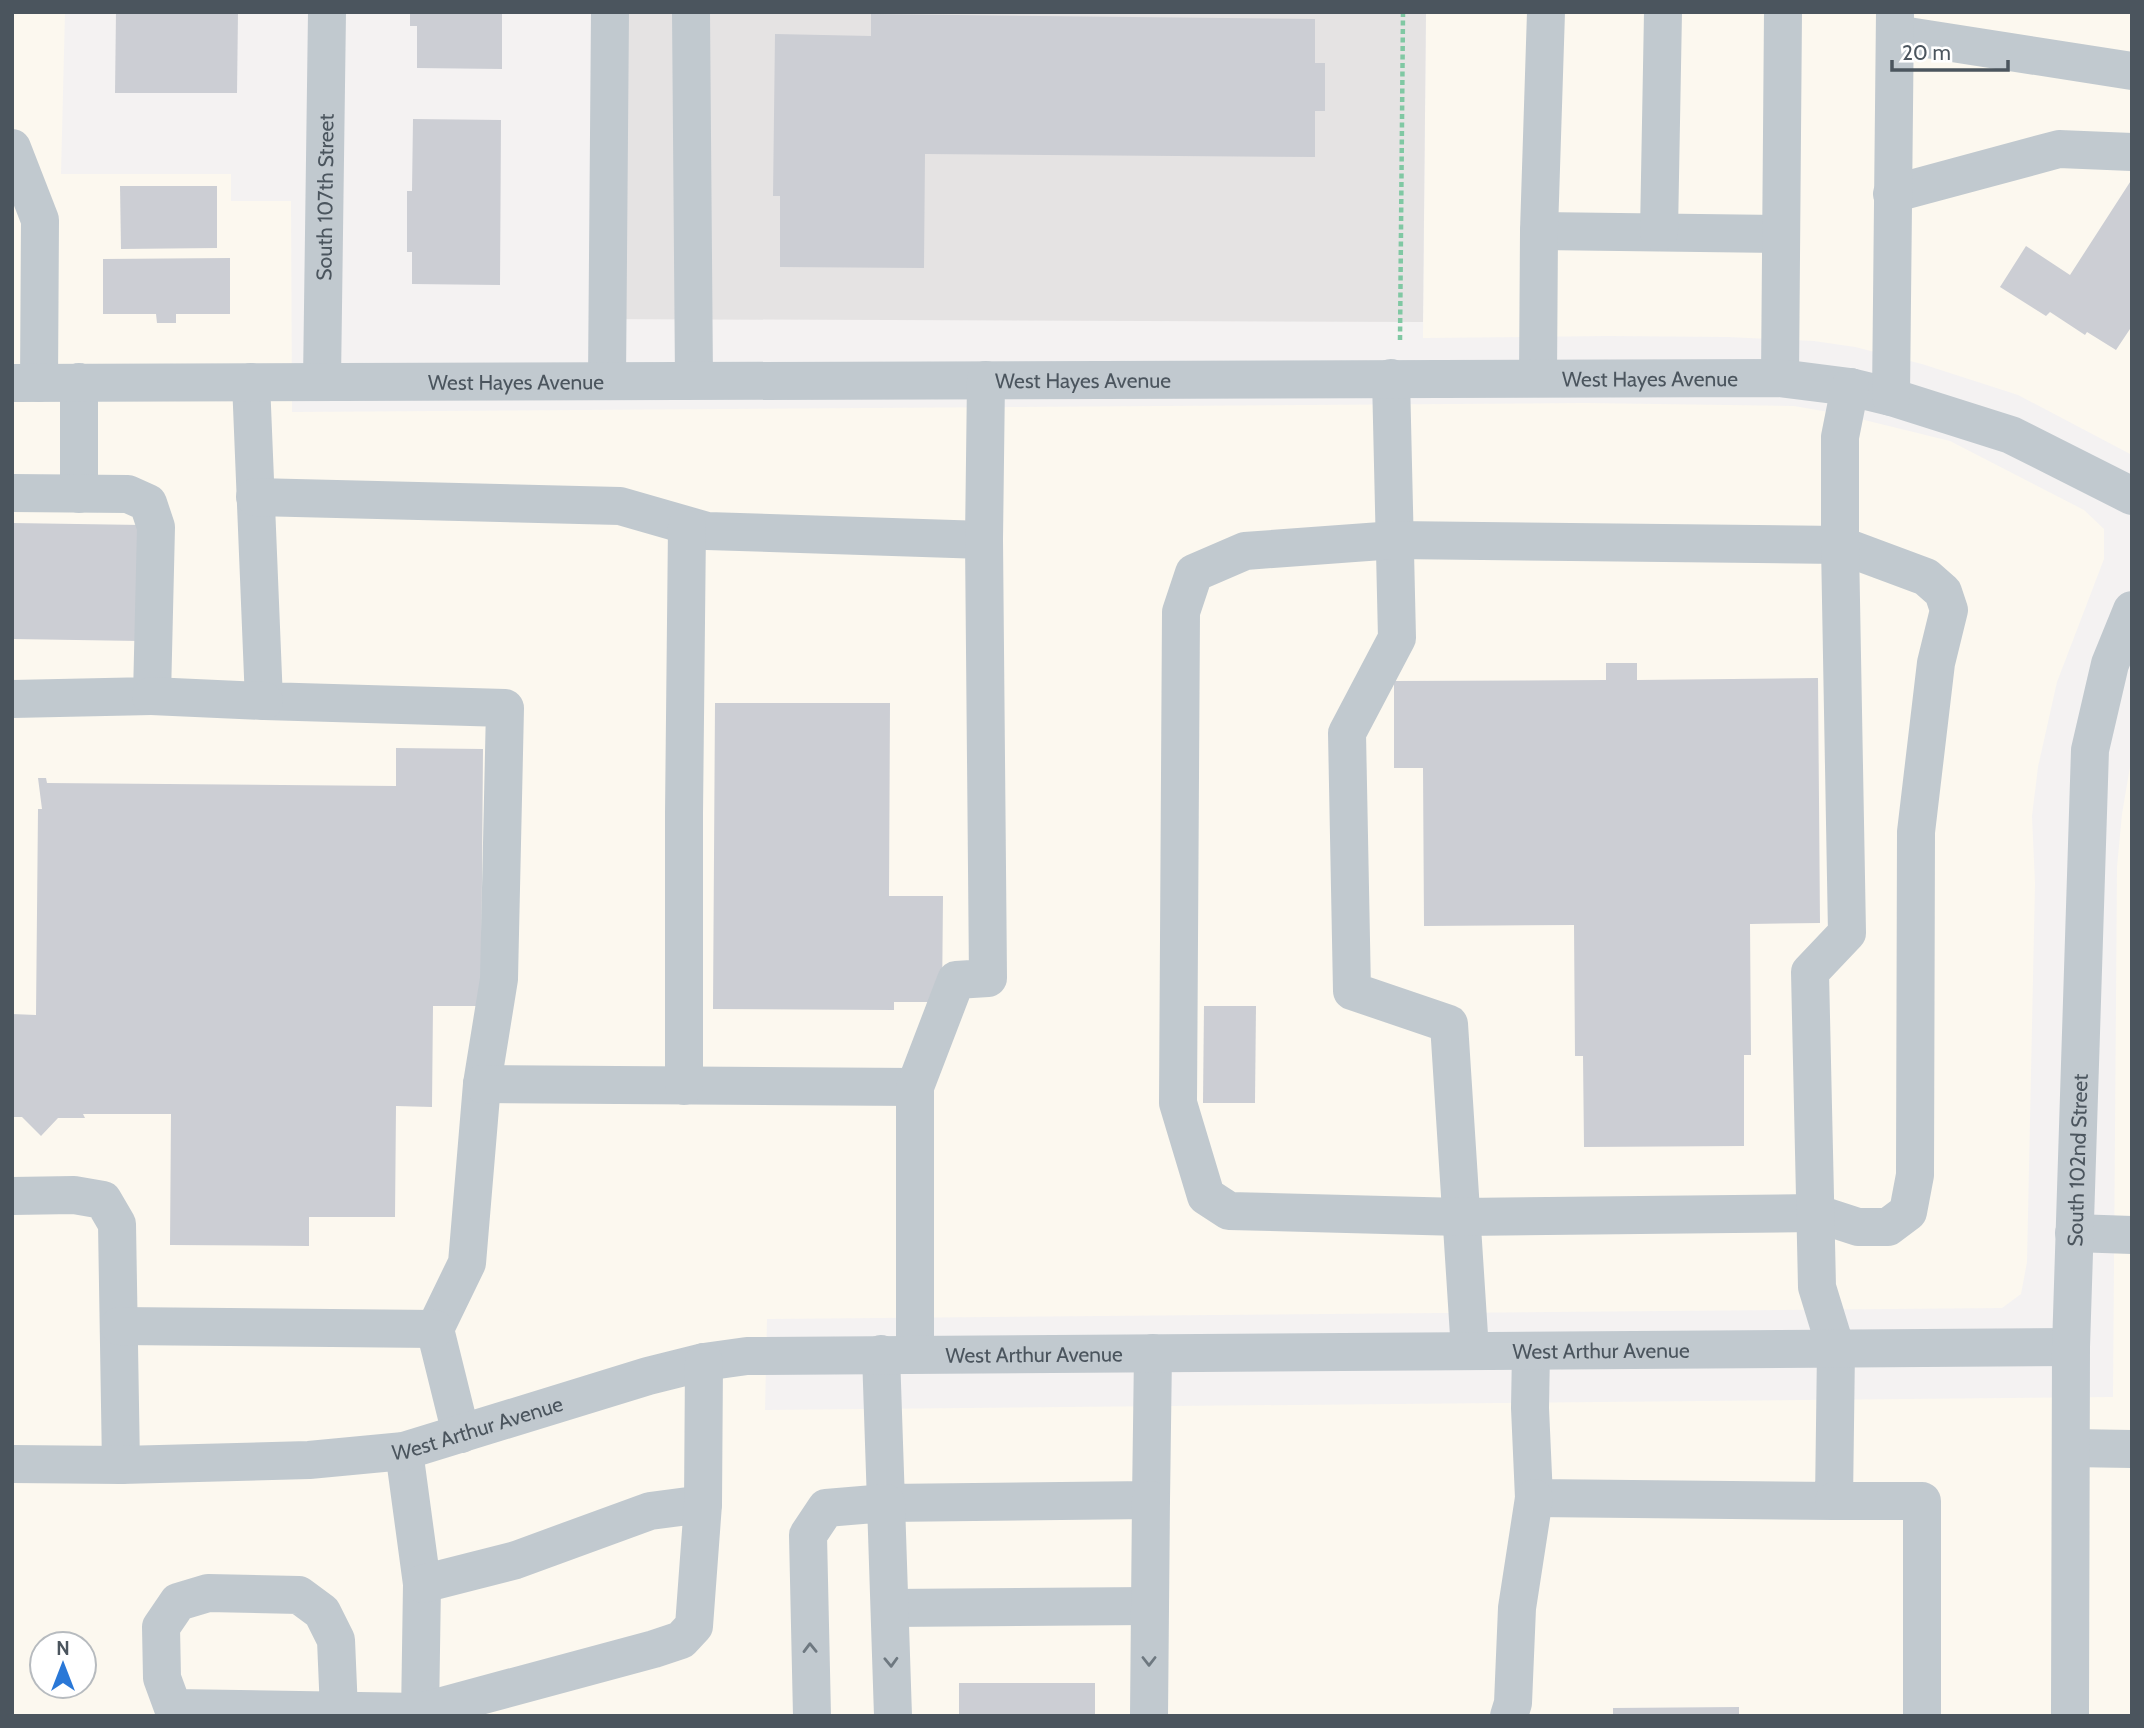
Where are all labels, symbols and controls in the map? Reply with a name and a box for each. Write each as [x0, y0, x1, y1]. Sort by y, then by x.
scale bar [1892, 28, 2008, 72]
text: 20 m [1902, 40, 1951, 65]
street label: South 107th Street [311, 113, 338, 281]
street label: West Hayes Avenue [1562, 366, 1738, 391]
street label: West Hayes Avenue [995, 367, 1171, 393]
street label: West Hayes Avenue [428, 369, 604, 394]
street label: South 102nd Street [2062, 1073, 2092, 1247]
street label: West Arthur Avenue [1512, 1337, 1690, 1363]
street label: West Arthur Avenue [945, 1341, 1123, 1367]
street label: West Arthur Avenue [391, 1390, 566, 1465]
north arrow [28, 1630, 98, 1700]
text: N [56, 1637, 70, 1660]
one-way arrow [802, 1642, 818, 1652]
one-way arrow [884, 1656, 899, 1667]
one-way arrow [1141, 1656, 1157, 1667]

